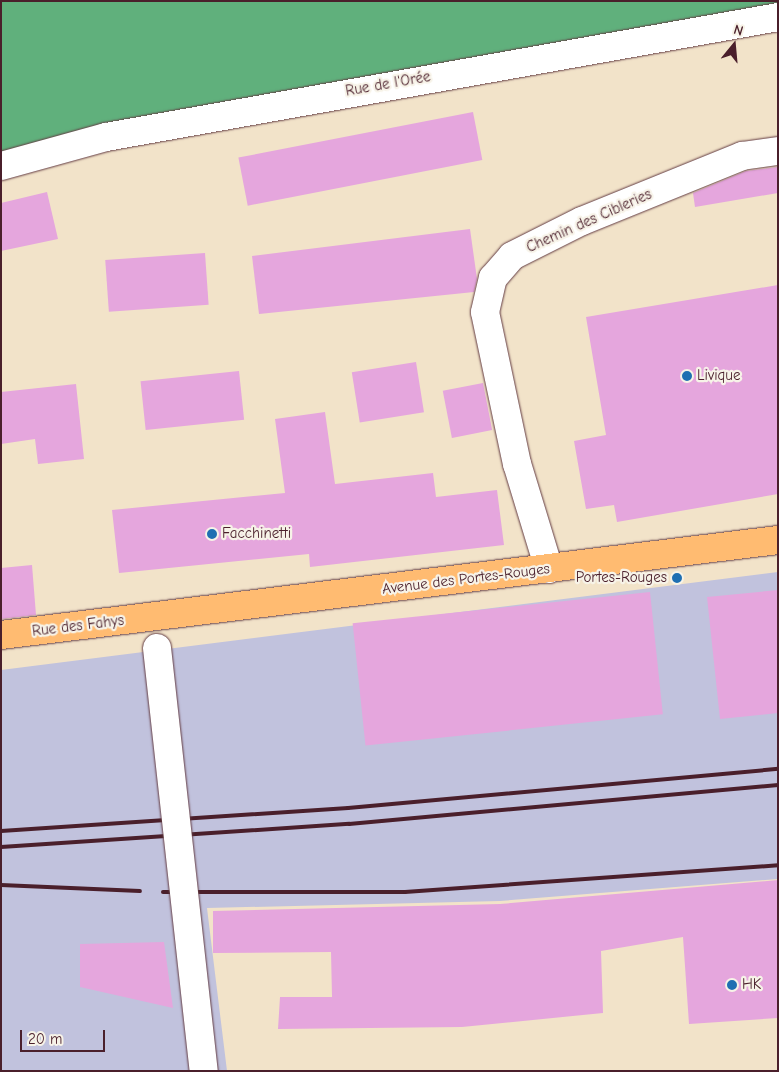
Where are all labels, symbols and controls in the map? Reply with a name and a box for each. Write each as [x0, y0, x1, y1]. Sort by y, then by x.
north arrow [709, 20, 759, 70]
text: N [732, 21, 745, 40]
street label: Rue de l'Orée [344, 68, 432, 100]
street label: Chemin des Cibleries [524, 185, 654, 257]
place label: Livique [697, 367, 740, 385]
marker: Livique [681, 370, 693, 382]
place label: Facchinetti [222, 525, 291, 543]
marker: Facchinetti [206, 528, 218, 540]
street label: Avenue des Portes-Rouges [381, 560, 551, 598]
place label: Portes-Rouges [576, 569, 667, 587]
marker: Portes-Rouges [671, 572, 683, 584]
street label: Rue des Fahys [31, 611, 125, 641]
place label: HK [742, 976, 761, 994]
marker: HK [726, 979, 738, 991]
scale bar [22, 1020, 108, 1052]
text: 20 m [28, 1030, 62, 1048]

